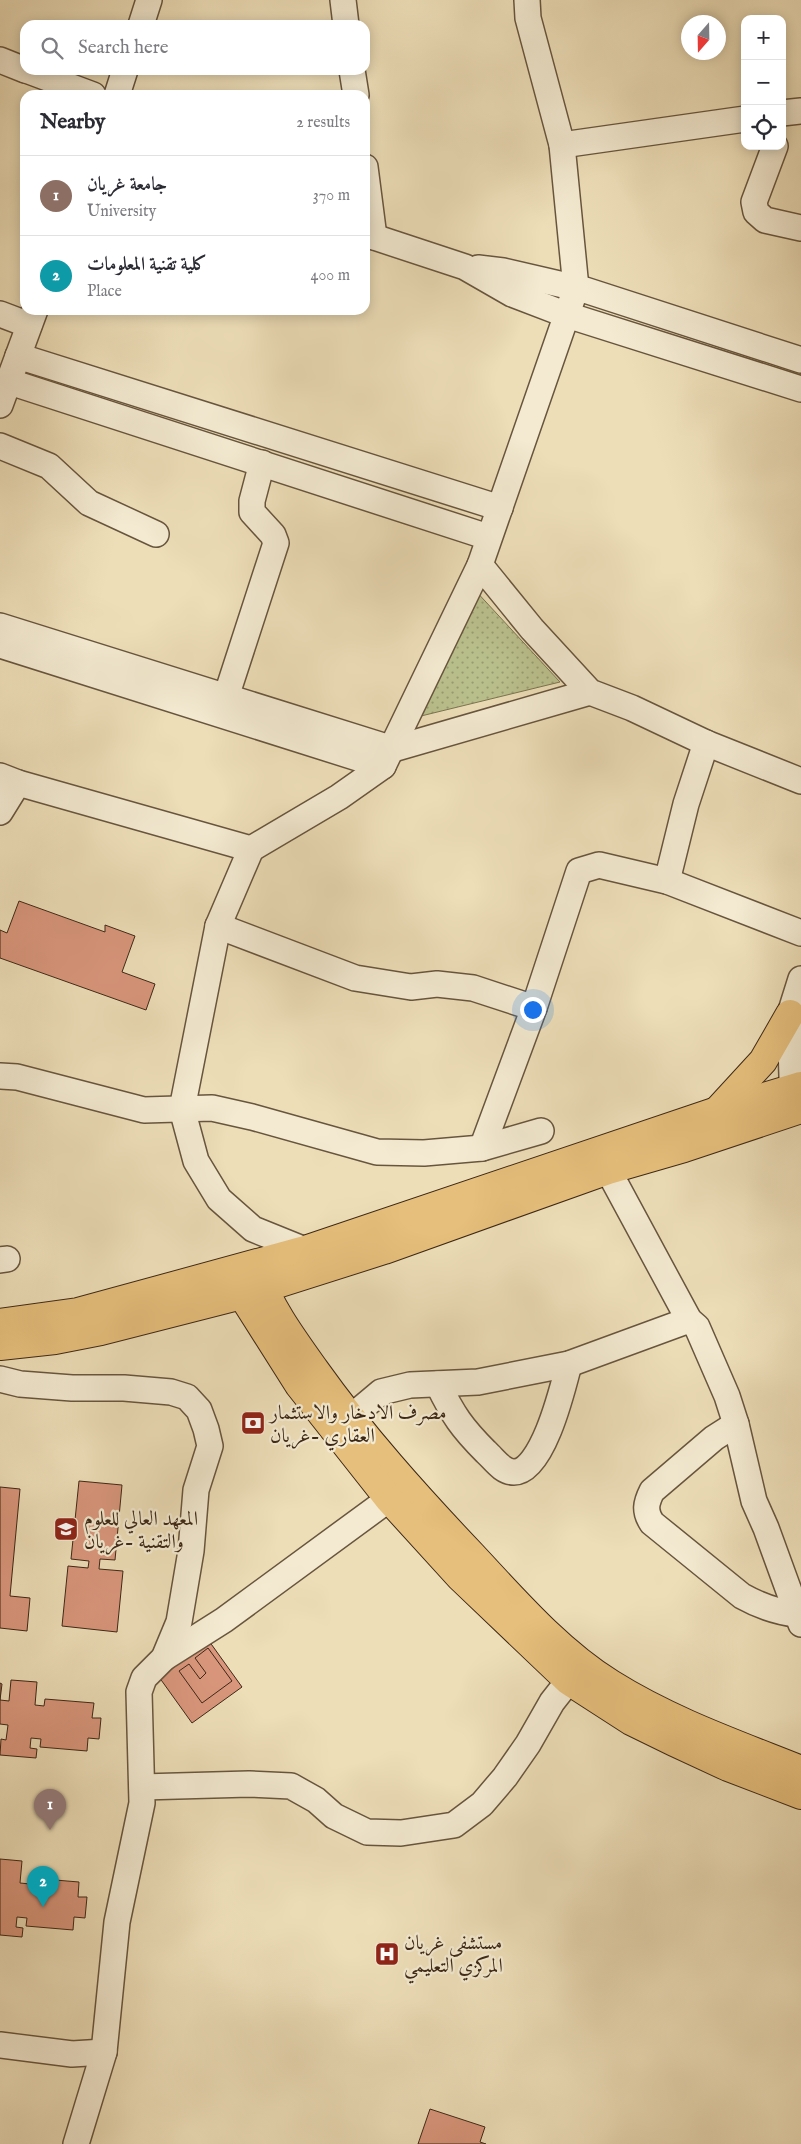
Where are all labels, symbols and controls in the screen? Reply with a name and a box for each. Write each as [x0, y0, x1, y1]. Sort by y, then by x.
north arrow [681, 15, 726, 60]
map controls [741, 15, 786, 150]
button: + [741, 15, 786, 60]
search box [20, 20, 370, 75]
icon: search [38, 34, 66, 62]
text: Search here [78, 36, 169, 60]
button: − [741, 60, 786, 105]
button: locate [741, 105, 786, 150]
text: Nearby [40, 109, 105, 136]
text: 2 results [296, 113, 350, 133]
text: جامعة غريان [87, 173, 167, 197]
text: 1 [53, 186, 59, 206]
text: 370 m [313, 186, 350, 206]
text: University [87, 202, 156, 222]
text: كلية تقنية المعلومات [87, 253, 207, 277]
text: 2 [52, 266, 60, 286]
text: 400 m [311, 266, 350, 286]
text: Place [87, 282, 122, 302]
your location [520, 997, 546, 1023]
place label: مصرف الادخار والاستثمار العقاري -غريان [268, 1401, 446, 1451]
bank icon: مصرف الادخار والاستثمار العقاري -غريان [240, 1410, 266, 1436]
place label: المعهد العالي للعلوم والتقنية -غريان [84, 1507, 198, 1555]
school or university icon: المعهد العالي للعلوم والتقنية -غريان [53, 1516, 79, 1542]
pin: 1 [34, 1789, 66, 1830]
pin: 2 [27, 1866, 59, 1907]
place label: مستشفى غريان المركزي التعليمي [404, 1931, 503, 1984]
hospital icon: مستشفى غريان المركزي التعليمي [374, 1941, 400, 1967]

